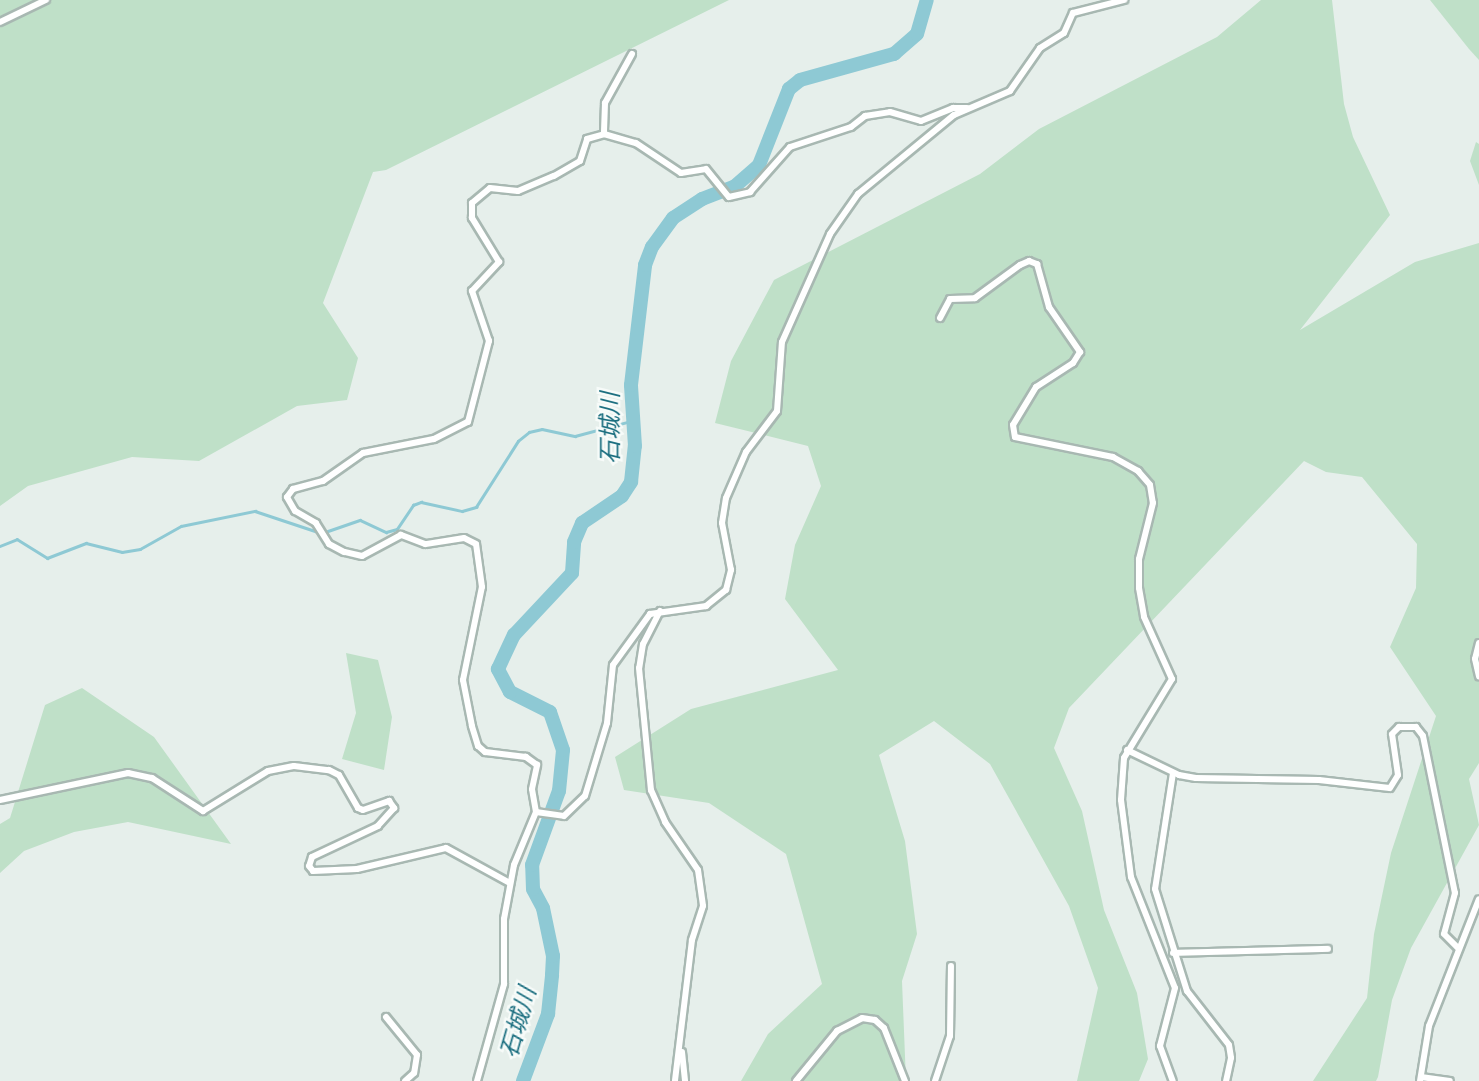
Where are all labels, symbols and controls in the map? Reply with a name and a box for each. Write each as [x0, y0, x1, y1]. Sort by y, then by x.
water label: 石城川 [595, 392, 623, 464]
water label: 石城川 [493, 983, 541, 1061]

